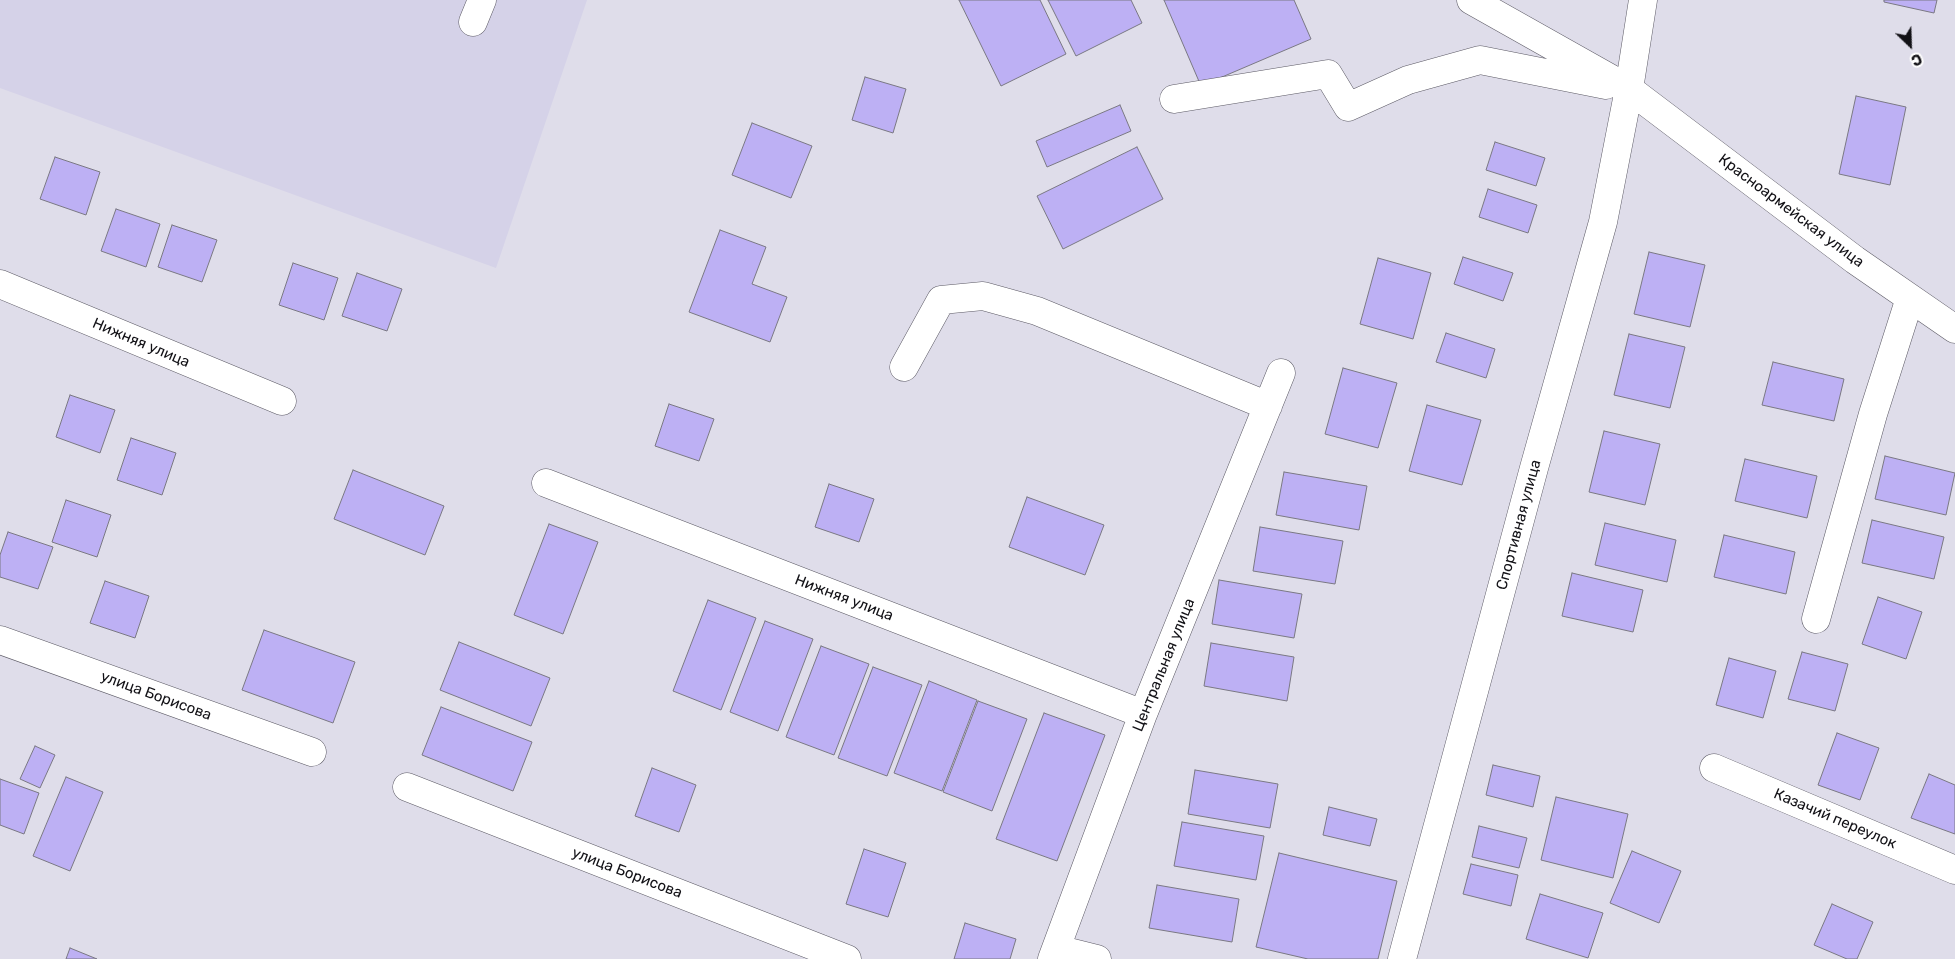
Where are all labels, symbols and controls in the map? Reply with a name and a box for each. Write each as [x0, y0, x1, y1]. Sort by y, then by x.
north arrow [1885, 20, 1935, 70]
text: С [1908, 49, 1924, 69]
street label: Красноармейская улица [1715, 150, 1867, 272]
street label: Нижняя улица [90, 314, 192, 372]
street label: Спортивная улица [1493, 458, 1545, 592]
street label: Нижняя улица [792, 571, 896, 625]
street label: Центральная улица [1129, 596, 1199, 734]
street label: улица Борисова [98, 668, 214, 724]
street label: Казачий переулок [1771, 785, 1899, 853]
street label: улица Борисова [569, 844, 685, 902]

